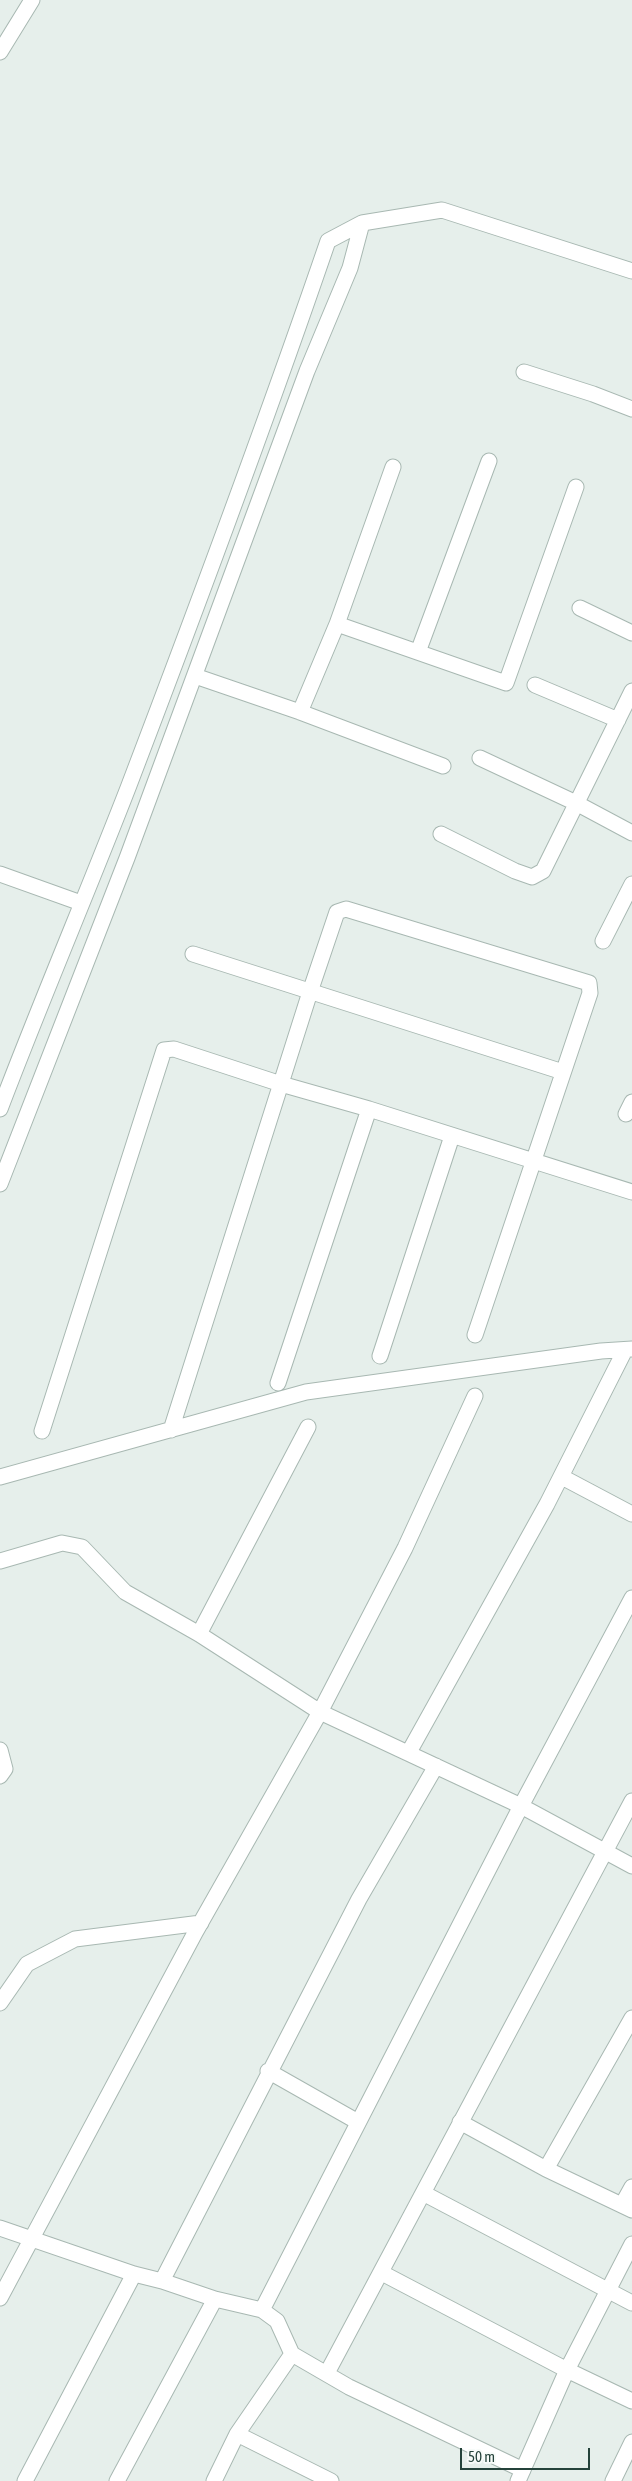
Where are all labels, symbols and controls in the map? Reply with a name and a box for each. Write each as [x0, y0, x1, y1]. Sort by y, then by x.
scale bar [462, 2438, 592, 2470]
text: 50 m [468, 2448, 495, 2465]

